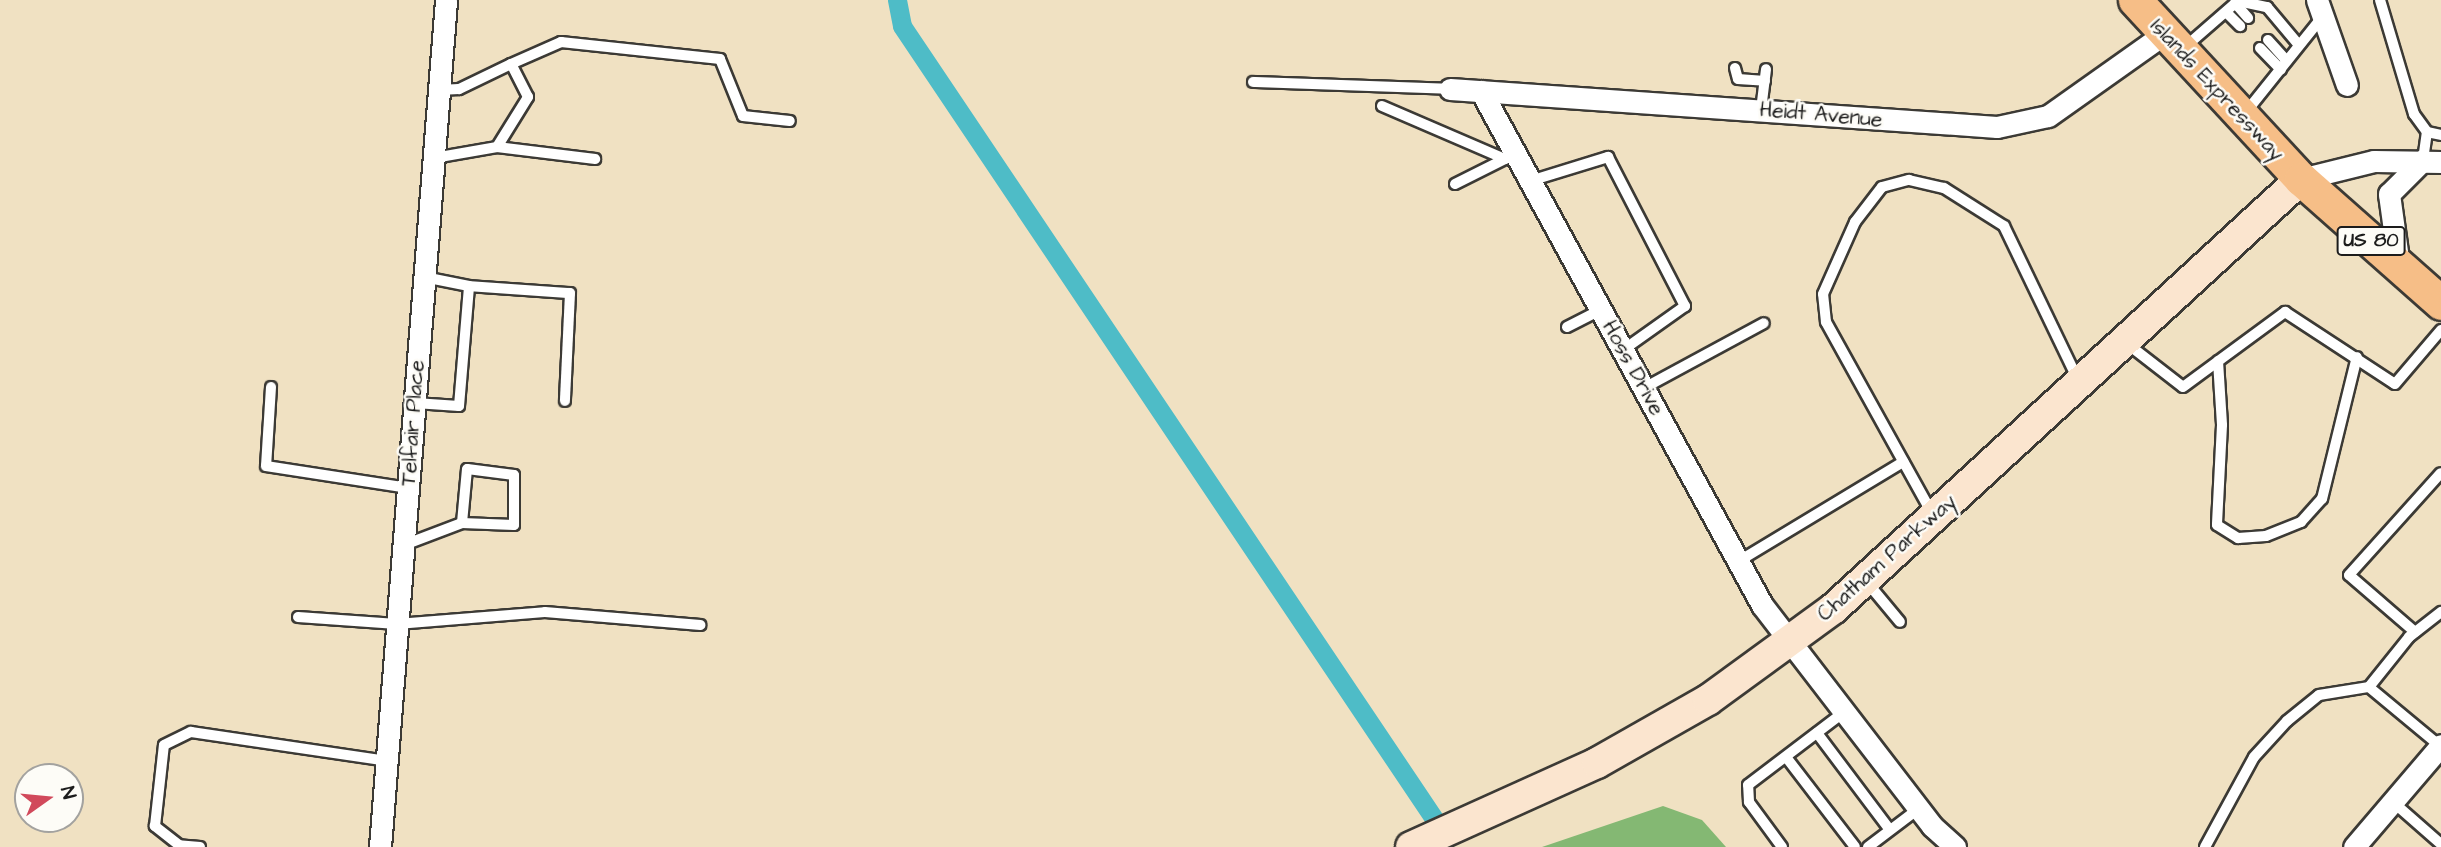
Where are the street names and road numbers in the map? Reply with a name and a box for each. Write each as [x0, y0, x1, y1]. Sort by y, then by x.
street label: Islands Expressway [2145, 14, 2289, 166]
street label: Heidt Avenue [1759, 97, 1883, 133]
road number: US 80 [2336, 226, 2406, 256]
street label: Hoss Drive [1597, 316, 1669, 420]
street label: Telfair Place [396, 359, 430, 487]
street label: Chatham Parkway [1812, 489, 1962, 627]

